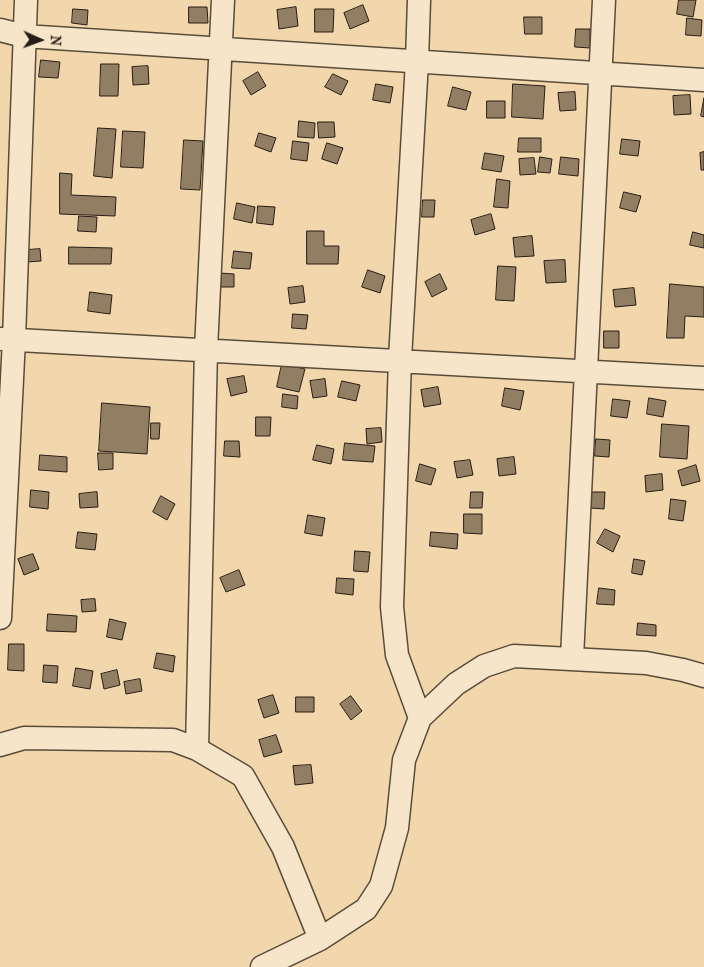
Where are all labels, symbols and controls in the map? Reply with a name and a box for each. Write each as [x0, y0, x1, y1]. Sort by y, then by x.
north arrow [15, 15, 65, 65]
text: N [47, 35, 64, 46]

